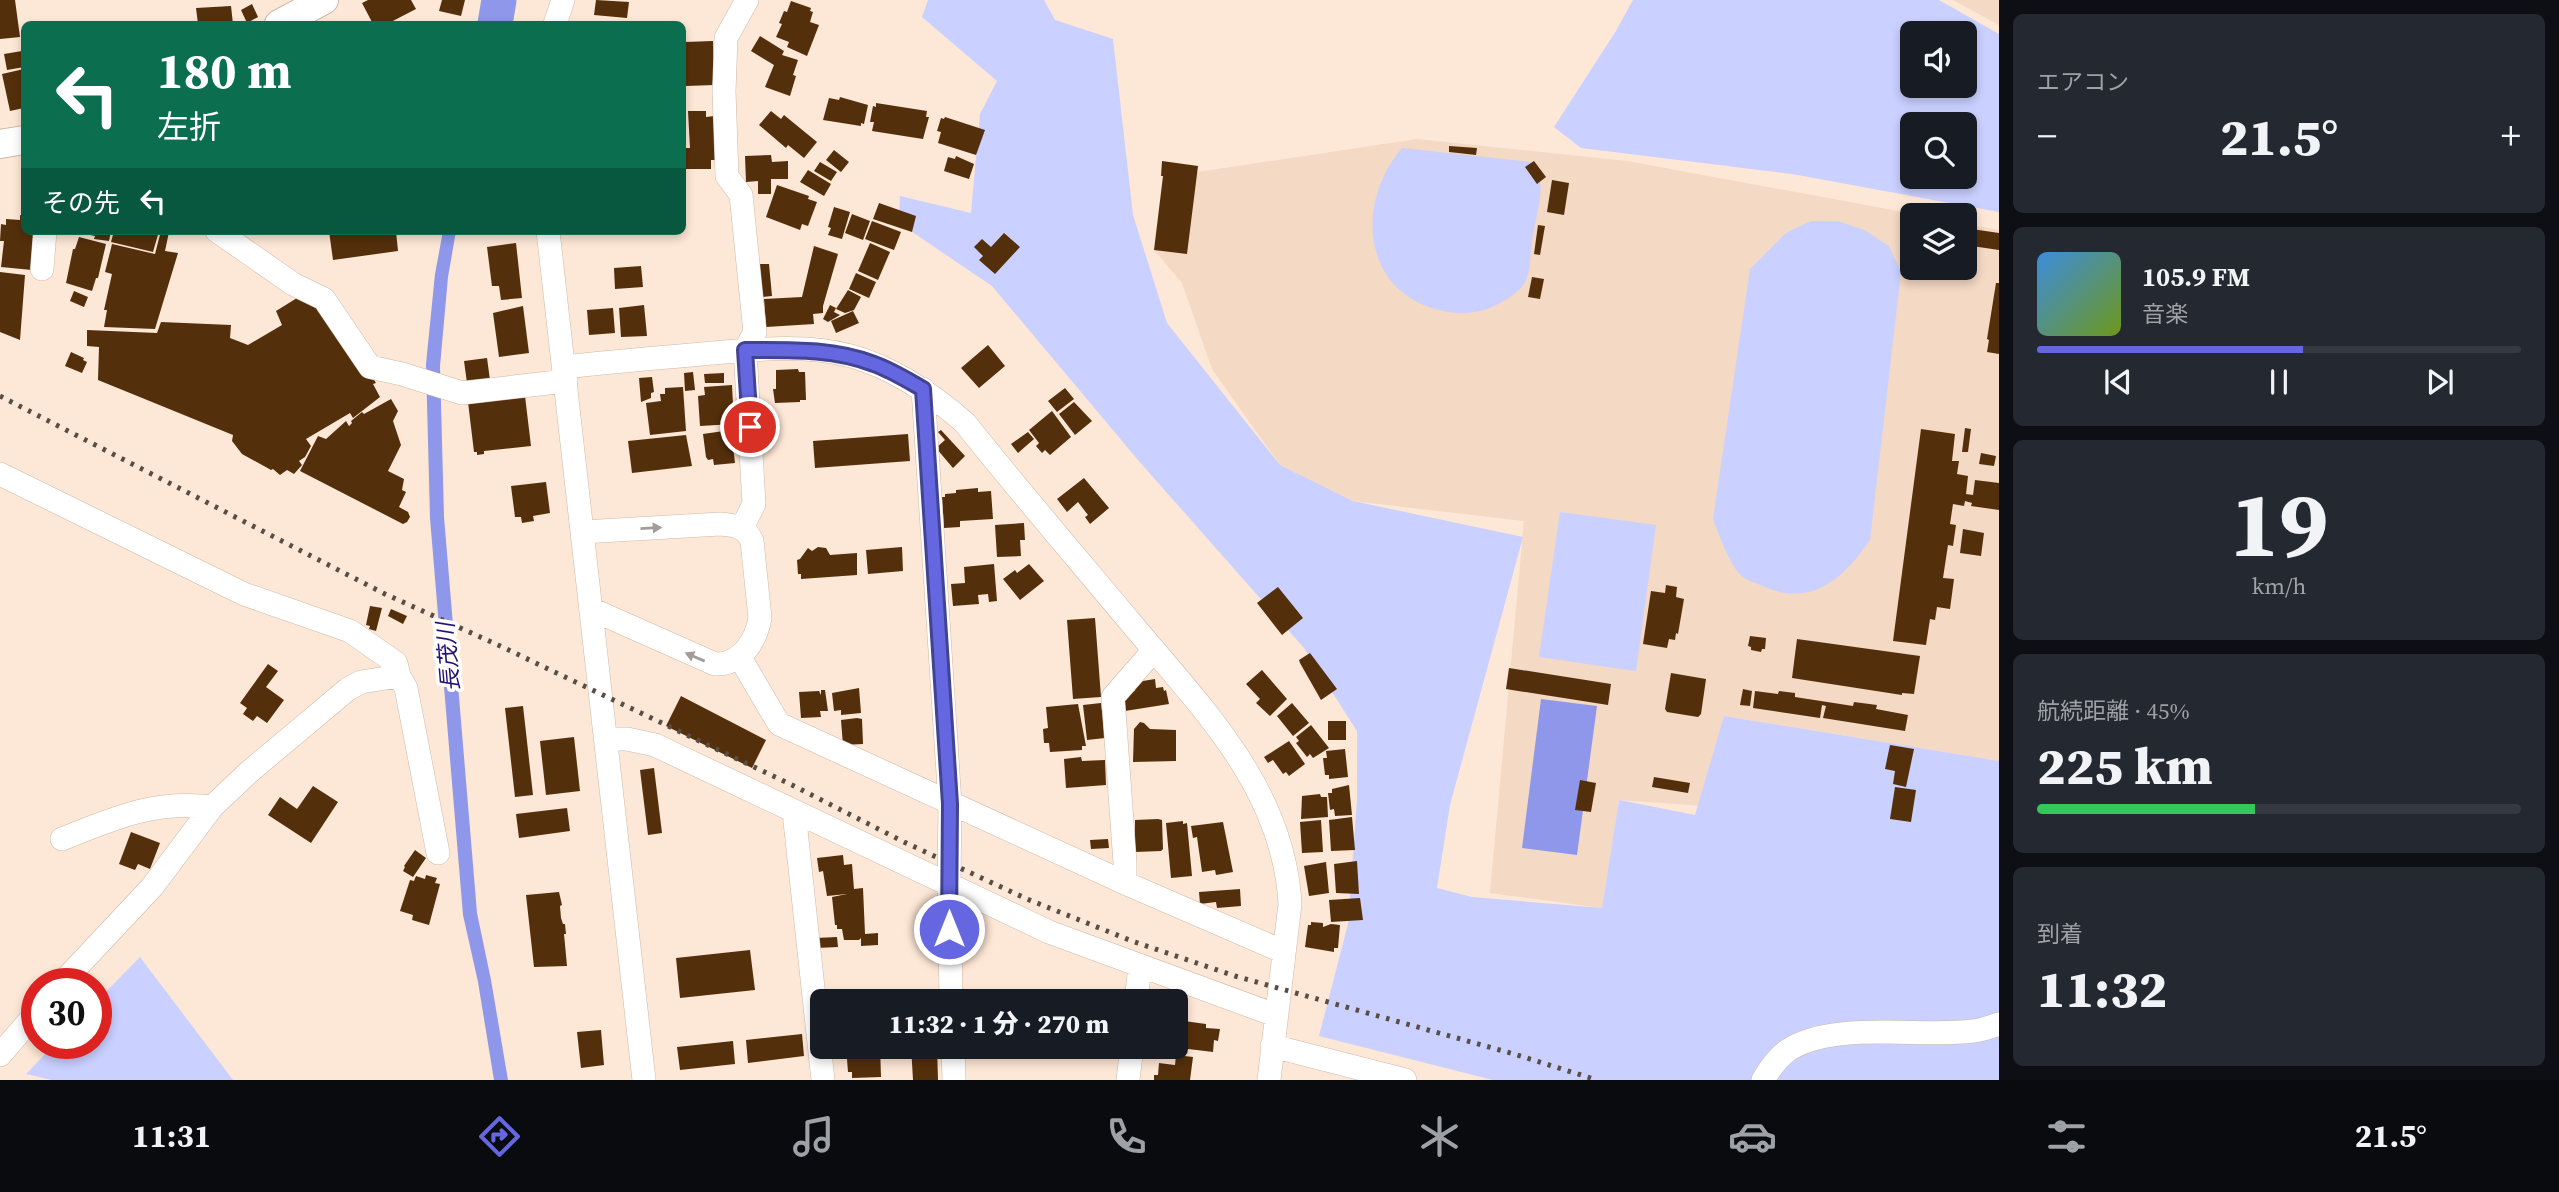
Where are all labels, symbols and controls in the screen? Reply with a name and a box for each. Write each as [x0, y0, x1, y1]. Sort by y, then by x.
map controls [1900, 21, 1977, 280]
button: sound [1900, 21, 1977, 98]
text: 180 m [157, 37, 292, 104]
icon: left [42, 49, 133, 140]
text: エアコン [2037, 66, 2129, 98]
text: 21.5° [2220, 101, 2338, 172]
text: 左折 [157, 105, 221, 149]
text: − [2037, 110, 2057, 162]
text: + [2501, 110, 2521, 162]
button: search [1900, 112, 1977, 189]
icon: left [134, 182, 172, 220]
text: その先 [42, 185, 120, 221]
button: layers [1900, 203, 1977, 280]
text: 105.9 FM [2142, 259, 2250, 295]
text: 音楽 [2142, 298, 2188, 330]
icon: previous [2099, 363, 2137, 401]
icon: pause [2260, 363, 2298, 401]
icon: next [2421, 363, 2459, 401]
pin [720, 397, 780, 457]
icon: arrive [731, 408, 769, 446]
text: 19 [2230, 462, 2328, 586]
one-way arrow [640, 522, 662, 533]
text: km/h [2252, 570, 2306, 602]
water label: 長茂川 [429, 618, 467, 693]
one-way arrow [685, 651, 706, 662]
text: 航続距離 · 45% [2037, 695, 2190, 727]
text: 225 km [2037, 730, 2213, 801]
position arrow [912, 892, 986, 966]
text: 到着 [2037, 918, 2083, 950]
text: 11:32 [2037, 953, 2167, 1024]
speed limit sign: 30 [21, 968, 112, 1059]
text: 11:32 · 1 分 · 270 m [889, 1006, 1109, 1042]
icon: directions [475, 1112, 524, 1161]
icon: music [789, 1112, 838, 1161]
icon: phone [1102, 1112, 1151, 1161]
icon: climate [1415, 1112, 1464, 1161]
icon: car [1728, 1112, 1777, 1161]
icon: filters [2042, 1112, 2091, 1161]
text: 11:31 [132, 1114, 211, 1158]
text: 21.5° [2355, 1114, 2427, 1158]

